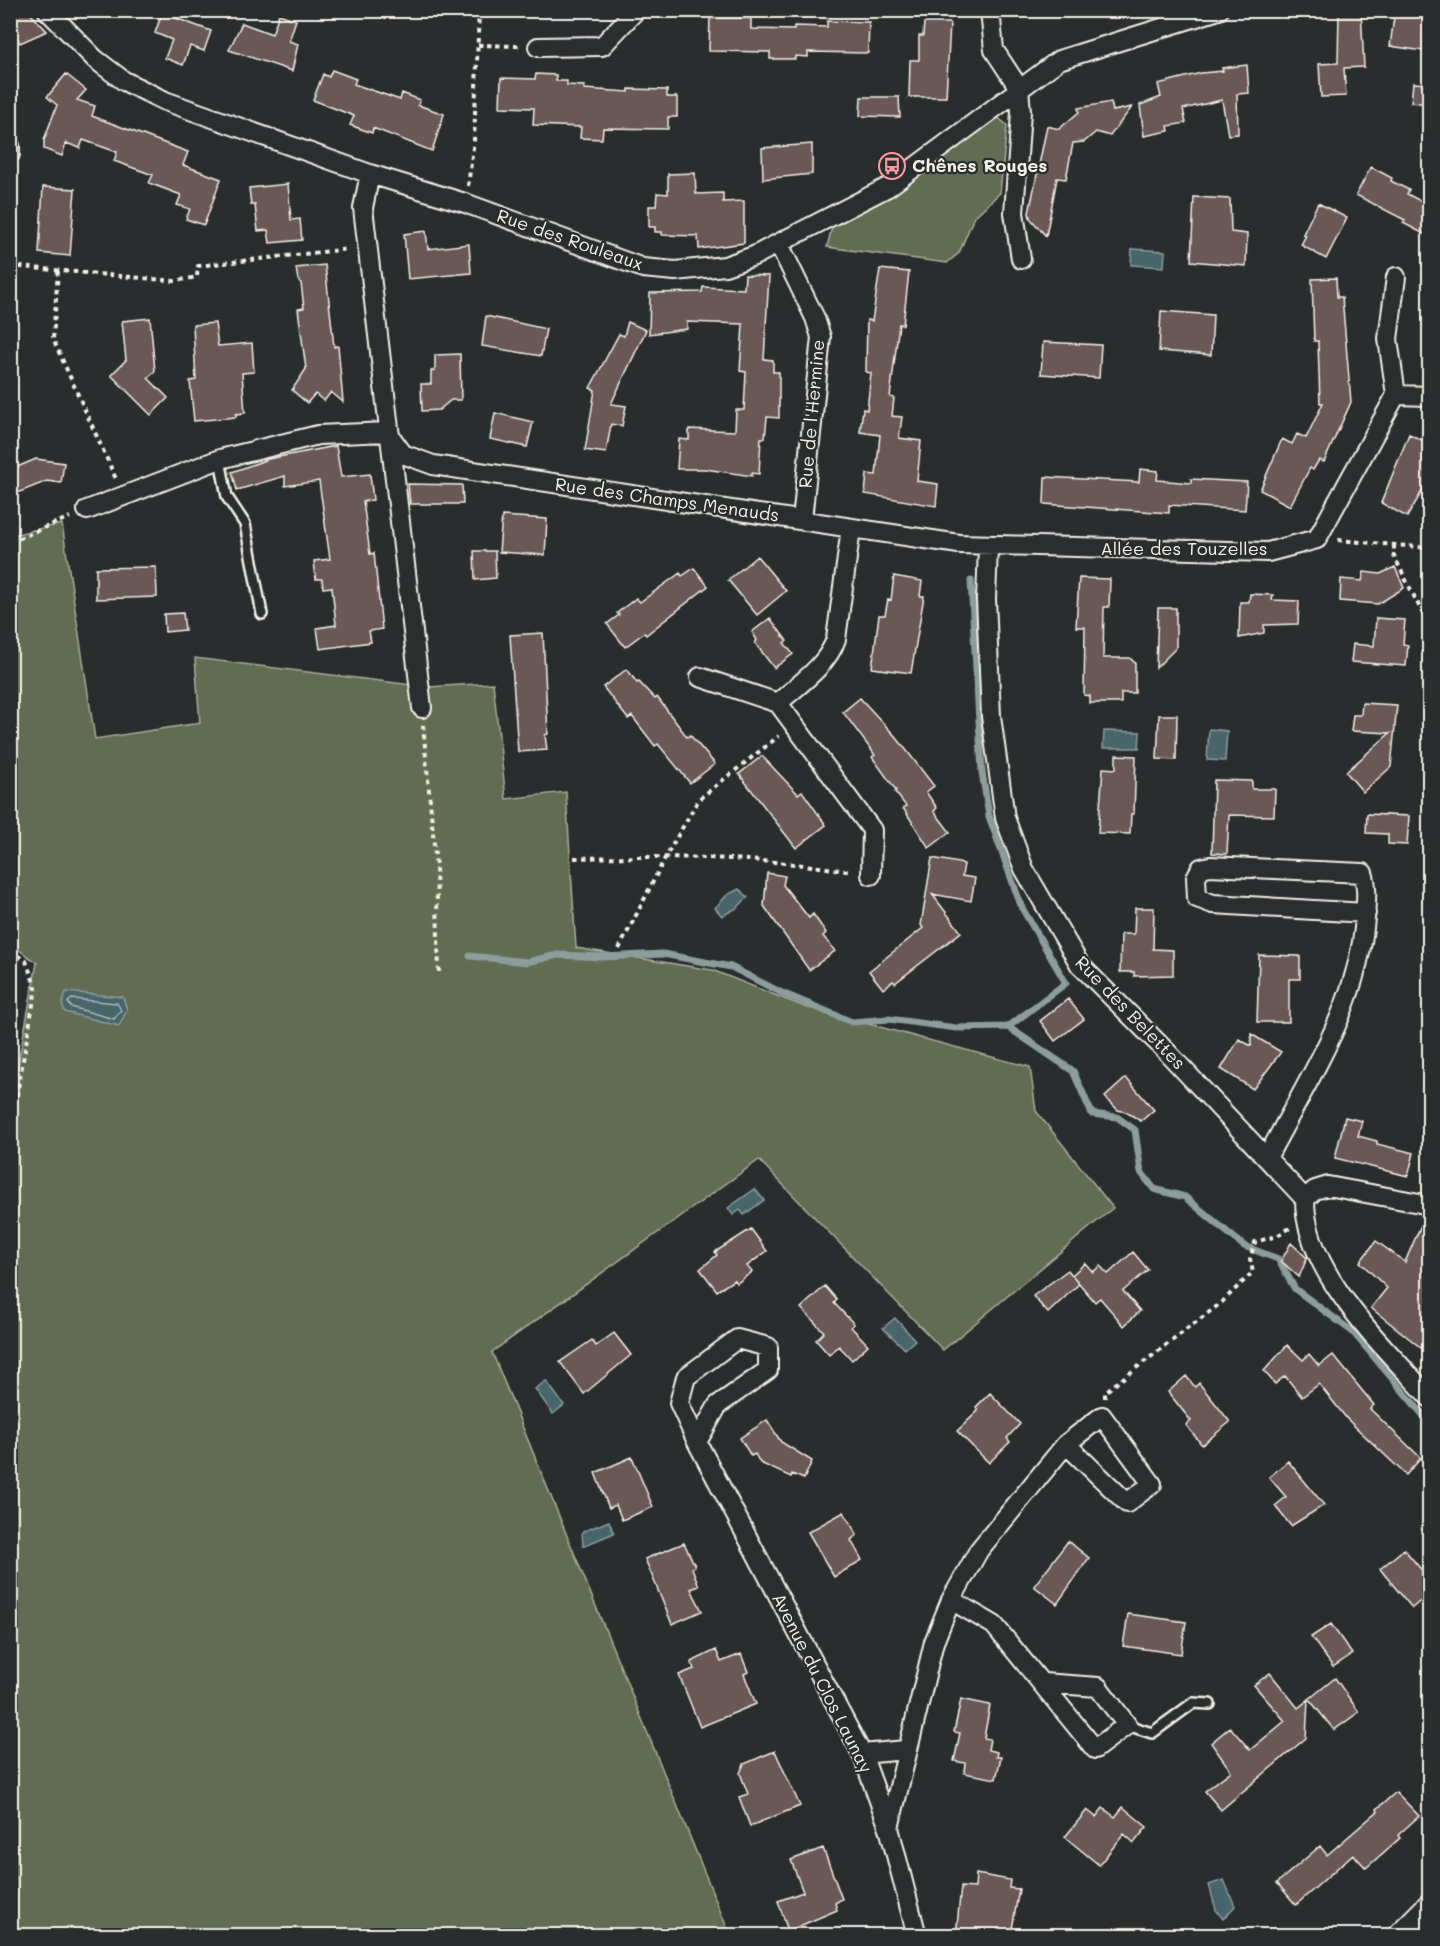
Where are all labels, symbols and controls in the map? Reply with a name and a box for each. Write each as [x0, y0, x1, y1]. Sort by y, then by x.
bus stop icon: Chênes Rouges [877, 151, 907, 181]
place label: Chênes Rouges [912, 153, 1047, 177]
street label: Rue des Rouleaux [494, 203, 647, 275]
street label: Rue de l'Hermine [793, 339, 829, 489]
street label: Rue des Champs Menauds [553, 471, 781, 527]
street label: Allée des Touzelles [1100, 536, 1268, 560]
street label: Rue des Belettes [1070, 950, 1191, 1074]
street label: Avenue du Clos Launay [767, 1589, 879, 1777]

